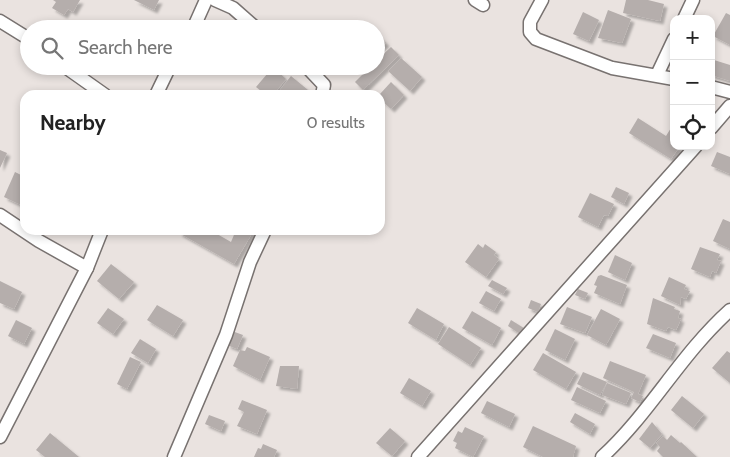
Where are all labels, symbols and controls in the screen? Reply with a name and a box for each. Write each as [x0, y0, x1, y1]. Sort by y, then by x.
map controls [670, 15, 715, 150]
button: + [670, 15, 715, 60]
search box [20, 20, 385, 75]
icon: search [38, 34, 66, 62]
text: Search here [78, 36, 172, 59]
button: − [670, 60, 715, 105]
button: locate [670, 105, 715, 150]
text: Nearby [40, 110, 106, 135]
text: 0 results [306, 113, 365, 132]

